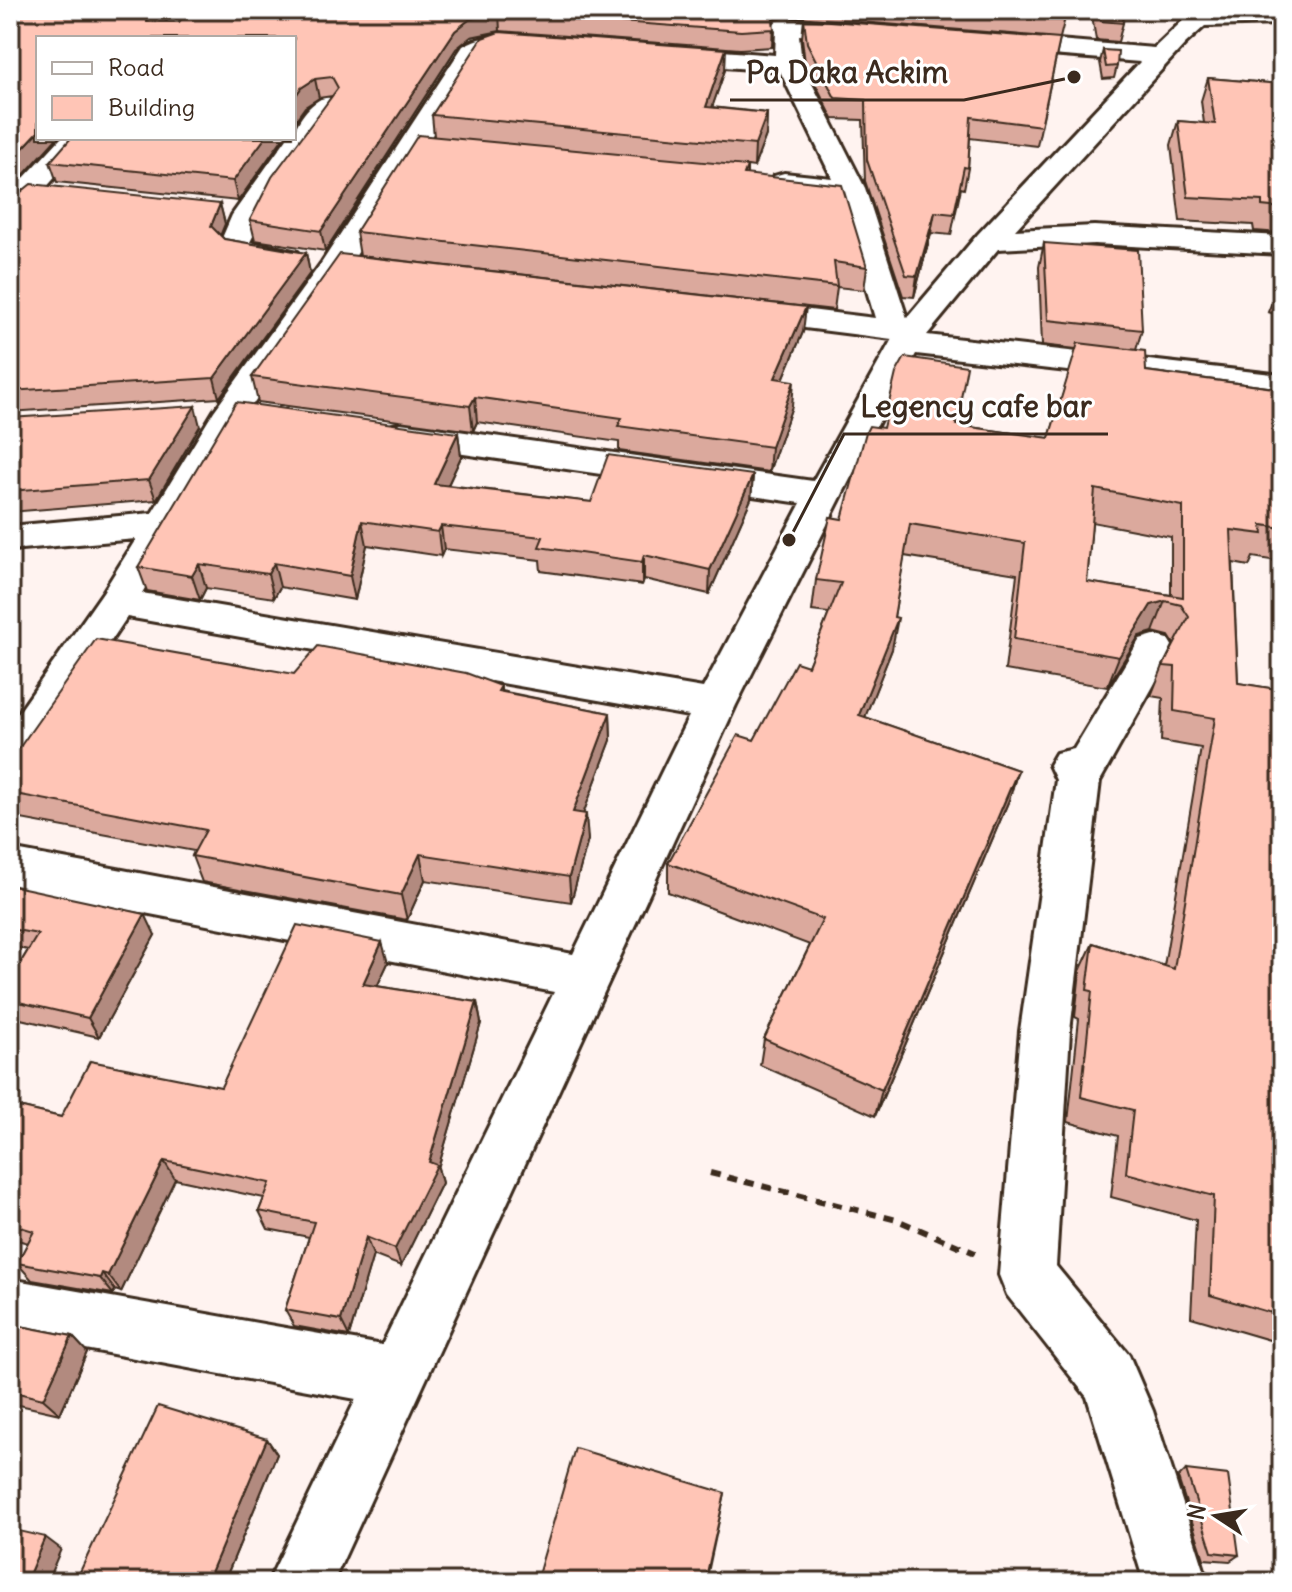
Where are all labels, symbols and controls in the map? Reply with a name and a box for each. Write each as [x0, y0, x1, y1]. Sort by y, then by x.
legend [36, 36, 296, 140]
callout: Pa Daka Ackim [730, 46, 964, 100]
text: Road [108, 52, 164, 82]
text: Pa Daka Ackim [746, 53, 948, 91]
text: Building [108, 92, 195, 122]
callout: Legency cafe bar [844, 380, 1108, 434]
text: Legency cafe bar [860, 387, 1093, 425]
north arrow [1176, 1476, 1256, 1556]
text: N [1181, 1501, 1212, 1522]

